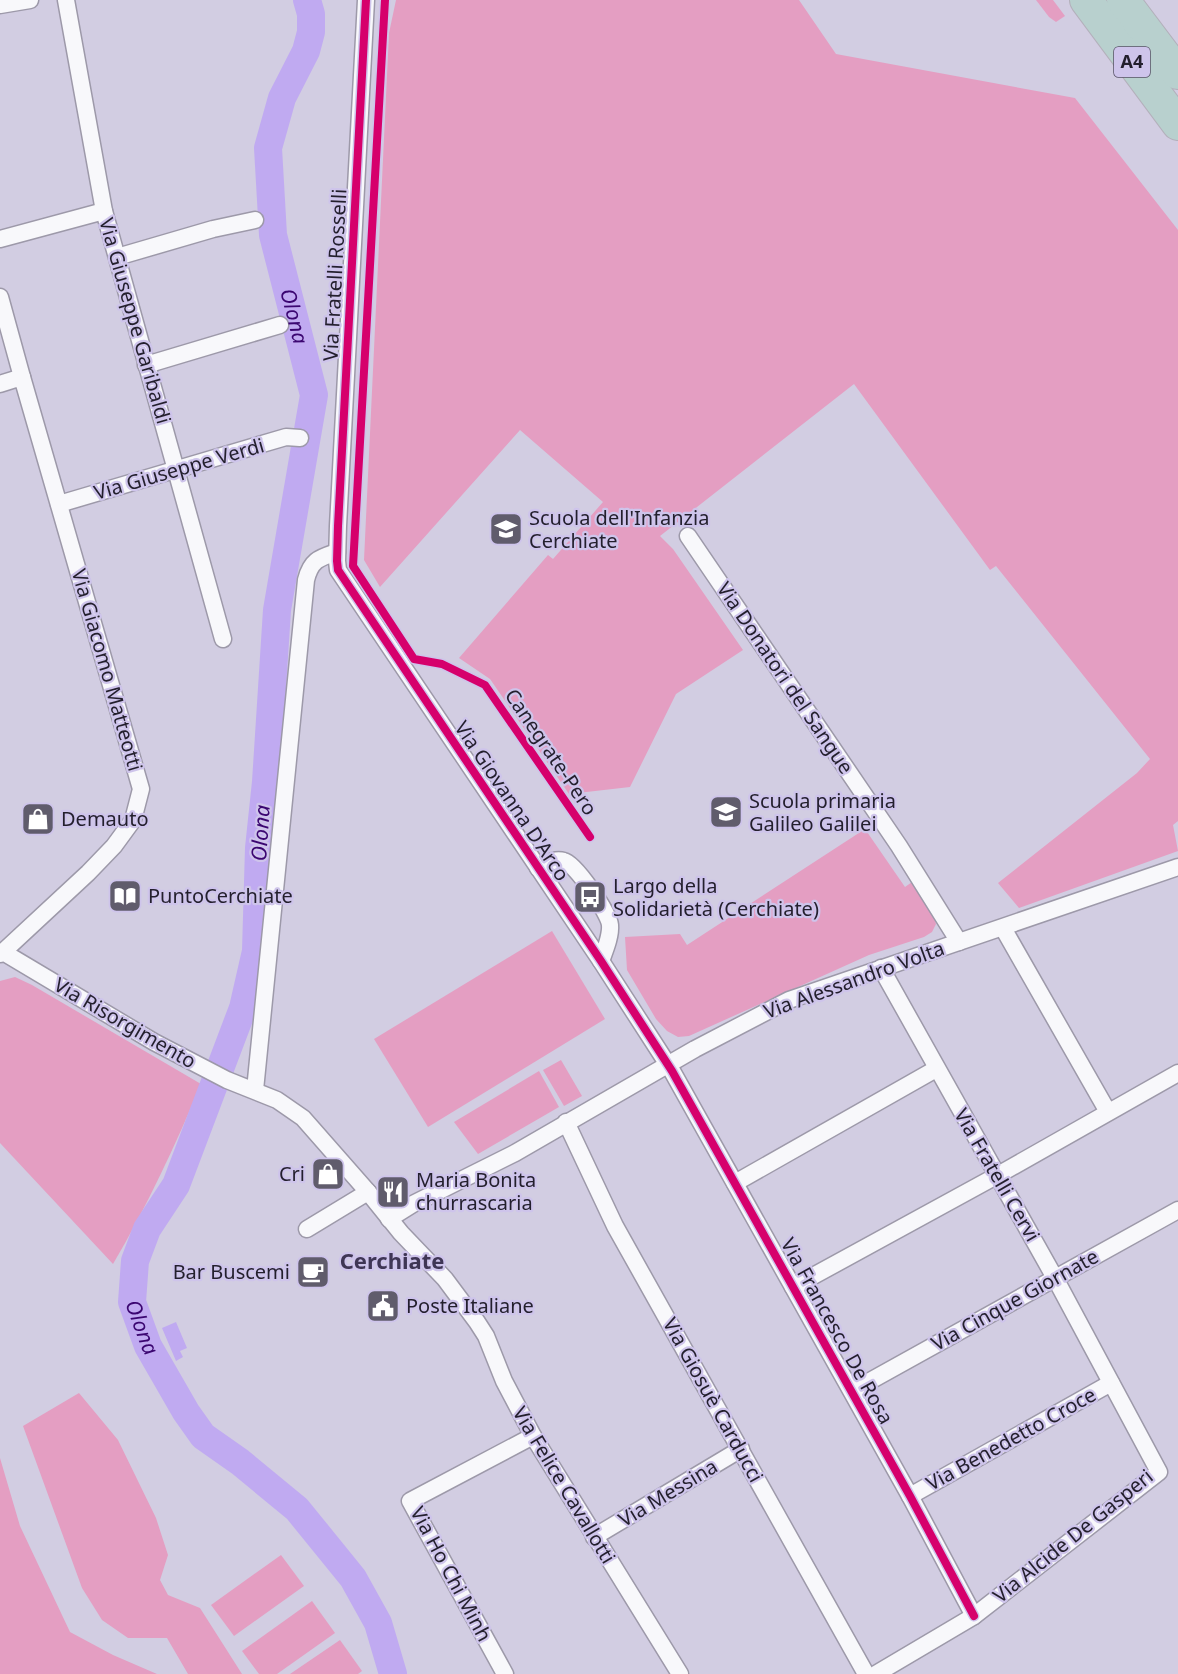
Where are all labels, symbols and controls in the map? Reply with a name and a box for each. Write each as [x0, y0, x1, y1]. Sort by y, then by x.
road number: A4 [1114, 47, 1150, 77]
street label: Via Fratelli Rosselli [317, 188, 353, 362]
street label: Via Giuseppe Garibaldi [93, 215, 178, 427]
water label: Olona [274, 285, 315, 347]
street label: Via Giuseppe Verdi [91, 431, 267, 506]
place label: Scuola dell'Infanzia Cerchiate [529, 504, 709, 554]
school or university icon: Scuola dell'Infanzia Cerchiate [488, 511, 524, 547]
street label: Via Giacomo Matteotti [66, 566, 149, 774]
street label: Via Donatori del Sangue [711, 576, 860, 779]
street label: Canegrate-Pero [499, 683, 604, 820]
street label: Via Giovanna D'Arco [449, 715, 576, 886]
place label: Scuola primaria Galileo Galilei [749, 787, 896, 837]
school or university icon: Scuola primaria Galileo Galilei [708, 794, 744, 830]
shop icon: Demauto [20, 801, 56, 837]
water label: Olona [244, 804, 276, 862]
place label: Demauto [61, 805, 148, 832]
place label: Largo della Solidarietà (Cerchiate) [613, 872, 819, 922]
library icon: PuntoCerchiate [107, 878, 143, 914]
bus stop icon: Largo della Solidarietà (Cerchiate) [572, 879, 608, 915]
place label: PuntoCerchiate [148, 882, 293, 909]
street label: Via Alessandro Volta [760, 934, 948, 1025]
street label: Via Risorgimento [49, 971, 201, 1074]
street label: Via Fratelli Cervi [948, 1103, 1047, 1246]
shop icon: Cri [310, 1156, 346, 1192]
place label: Cri [279, 1160, 305, 1187]
place label: Maria Bonita churrascaria [416, 1166, 536, 1216]
restaurant icon: Maria Bonita churrascaria [375, 1174, 411, 1210]
street label: Via Francesco De Rosa [775, 1233, 900, 1429]
street label: Via Cinque Giornate [926, 1242, 1103, 1357]
district label: Cerchiate [340, 1245, 444, 1275]
cafe icon: Bar Buscemi [295, 1254, 331, 1290]
place label: Bar Buscemi [173, 1258, 290, 1285]
public building icon: Poste Italiane [365, 1288, 401, 1324]
place label: Poste Italiane [406, 1292, 534, 1319]
water label: Olona [119, 1296, 165, 1360]
street label: Via Giosuè Carducci [657, 1313, 770, 1487]
street label: Via Benedetto Croce [921, 1381, 1101, 1497]
street label: Via Felice Cavallotti [507, 1401, 622, 1568]
street label: Via Messina [613, 1452, 722, 1533]
street label: Via Alcide De Gasperi [987, 1463, 1158, 1609]
street label: Via Ho Chi Minh [405, 1502, 498, 1646]

